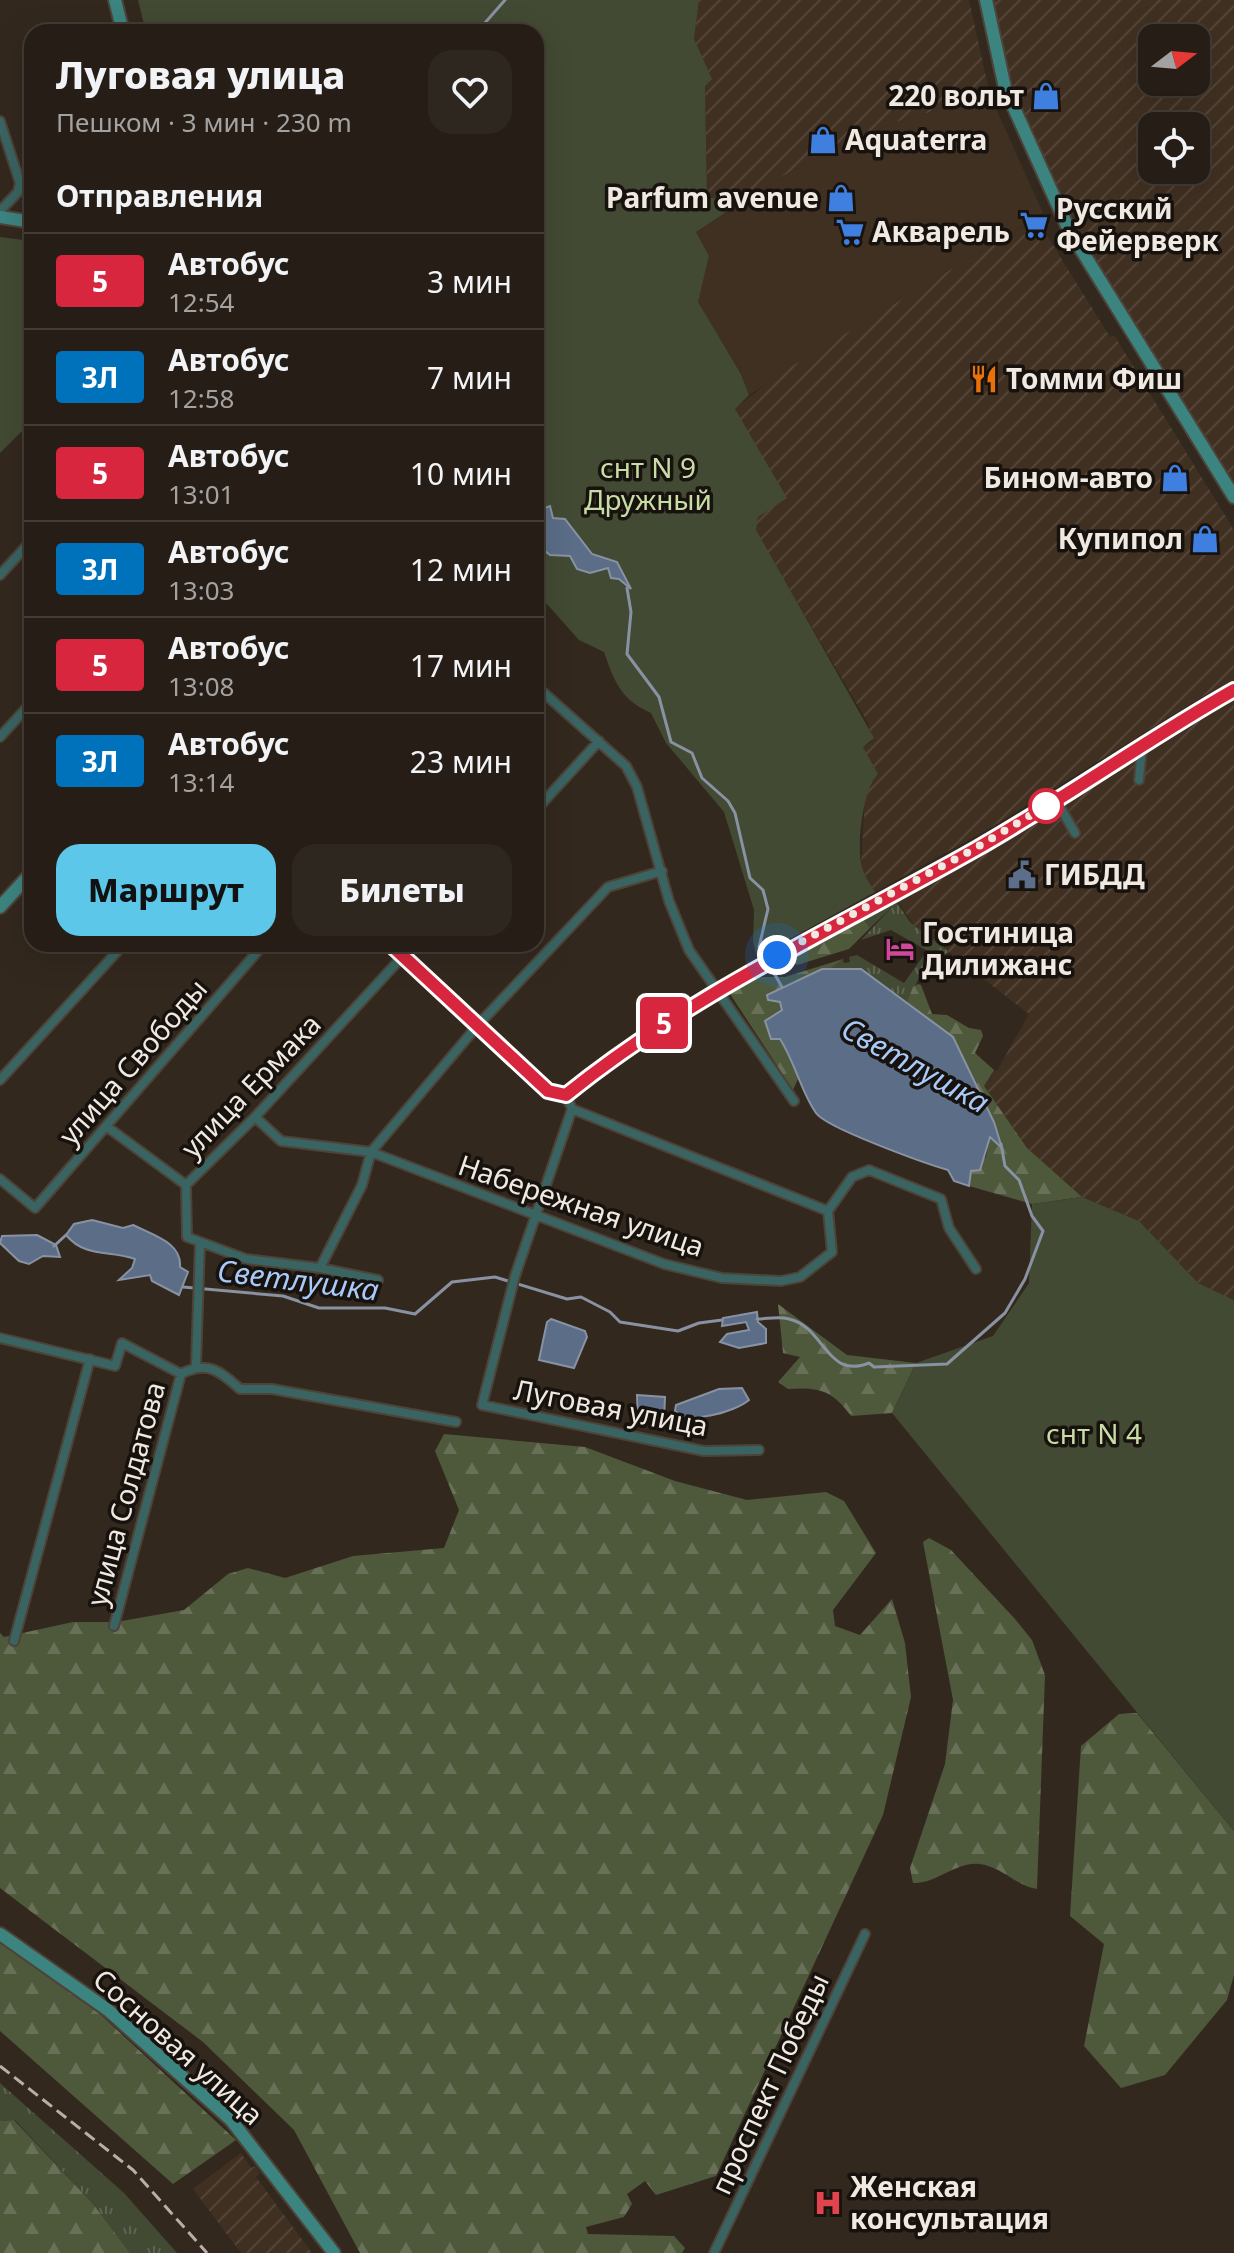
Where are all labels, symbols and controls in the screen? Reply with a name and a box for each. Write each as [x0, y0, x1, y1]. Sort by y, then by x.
north arrow [1138, 24, 1210, 96]
map controls [1138, 24, 1210, 184]
text: Луговая улица [56, 48, 345, 100]
button: heart [428, 50, 512, 134]
place label: 220 вольт [888, 76, 1024, 114]
shop icon: 220 вольт [1031, 81, 1061, 111]
text: Пешком · 3 мин · 230 m [56, 104, 352, 140]
button: locate [1138, 112, 1210, 184]
place label: Aquaterra [845, 120, 987, 158]
shop icon: Aquaterra [808, 125, 838, 155]
text: Отправления [56, 175, 263, 216]
place label: Parfum avenue [606, 178, 819, 216]
shop icon: Parfum avenue [826, 183, 856, 213]
place label: Русский Фейерверк [1056, 189, 1219, 259]
supermarket icon: Русский Фейерверк [1019, 210, 1049, 240]
place label: Акварель [872, 212, 1010, 250]
supermarket icon: Акварель [835, 217, 865, 247]
text: Автобус [168, 243, 290, 284]
text: 3 мин [427, 261, 512, 302]
text: 5 [92, 262, 108, 300]
text: 12:54 [168, 284, 234, 320]
text: Автобус [168, 339, 290, 380]
text: 7 мин [427, 357, 512, 398]
text: 3Л [82, 358, 118, 396]
place label: Томми Фиш [1006, 359, 1182, 397]
restaurant icon: Томми Фиш [969, 364, 999, 394]
text: 12:58 [168, 380, 234, 416]
text: Автобус [168, 435, 290, 476]
park label: снт N 9 Дружный [584, 448, 712, 518]
text: 10 мин [410, 453, 512, 494]
text: 5 [92, 454, 108, 492]
place label: Бином-авто [983, 458, 1153, 496]
shop icon: Бином-авто [1160, 463, 1190, 493]
text: 13:01 [168, 476, 234, 512]
place label: Купипол [1058, 519, 1183, 557]
shop icon: Купипол [1190, 524, 1220, 554]
text: Автобус [168, 531, 290, 572]
text: 12 мин [410, 549, 512, 590]
text: 3Л [82, 550, 118, 588]
text: 13:03 [168, 572, 234, 608]
text: Автобус [168, 627, 290, 668]
text: 17 мин [410, 645, 512, 686]
text: 5 [92, 646, 108, 684]
text: 13:08 [168, 668, 234, 704]
text: Автобус [168, 723, 290, 764]
text: 23 мин [410, 741, 512, 782]
text: 3Л [82, 742, 118, 780]
text: 13:14 [168, 764, 234, 800]
unlabelled marker [1029, 789, 1063, 823]
button: Маршрут [56, 844, 276, 936]
button: Билеты [292, 844, 512, 936]
place label: ГИБДД [1044, 855, 1145, 893]
public building icon: ГИБДД [1007, 860, 1037, 890]
place label: Гостиница Дилижанс [922, 913, 1074, 983]
hotel icon: Гостиница Дилижанс [885, 934, 915, 964]
your location [757, 935, 797, 975]
street label: улица Свободы [50, 970, 215, 1152]
line badge: 5 [638, 997, 690, 1049]
text: 5 [656, 1004, 672, 1042]
street label: улица Ермака [172, 1005, 329, 1165]
water label: Светлушка [835, 1007, 997, 1122]
street label: Набережная улица [454, 1145, 709, 1265]
water label: Светлушка [215, 1249, 381, 1310]
street label: Луговая улица [511, 1370, 711, 1444]
street label: улица Солдатова [77, 1377, 173, 1610]
park label: снт N 4 [1046, 1414, 1142, 1452]
street label: Сосновая улица [86, 1960, 272, 2133]
street label: проспект Победы [701, 1967, 837, 2200]
place label: Женская консультация [850, 2167, 1049, 2237]
hospital icon: Женская консультация [813, 2188, 843, 2218]

